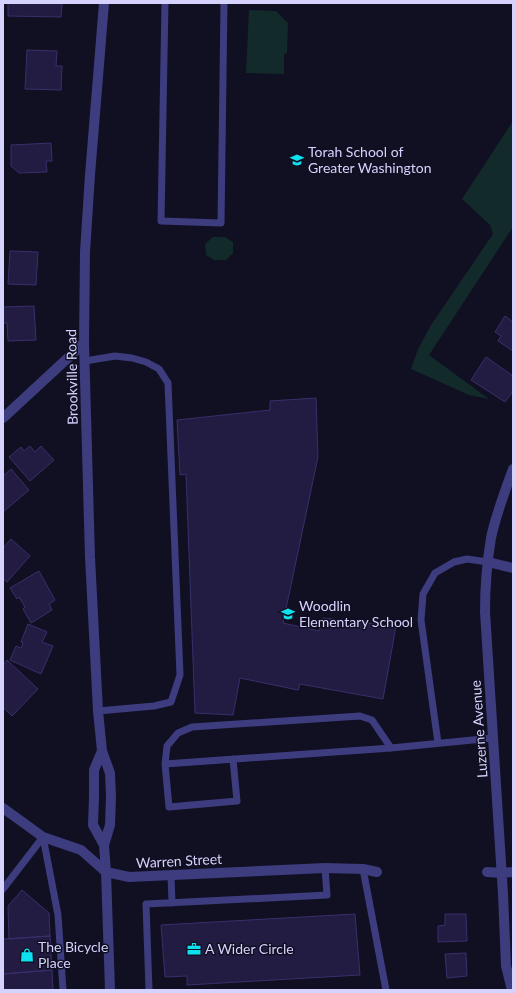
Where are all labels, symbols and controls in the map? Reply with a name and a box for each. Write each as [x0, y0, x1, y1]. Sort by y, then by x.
place label: Torah School of Greater Washington [308, 143, 431, 176]
school or university icon: Torah School of Greater Washington [289, 152, 305, 168]
street label: Brookville Road [62, 329, 81, 425]
place label: Woodlin Elementary School [299, 597, 413, 630]
school or university icon: Woodlin Elementary School [280, 606, 296, 622]
street label: Luzerne Avenue [467, 680, 490, 778]
street label: Warren Street [135, 850, 222, 871]
place label: The Bicycle Place [38, 938, 108, 971]
place label: A Wider Circle [205, 940, 294, 957]
office icon: A Wider Circle [186, 941, 202, 957]
shop icon: The Bicycle Place [19, 947, 35, 963]

